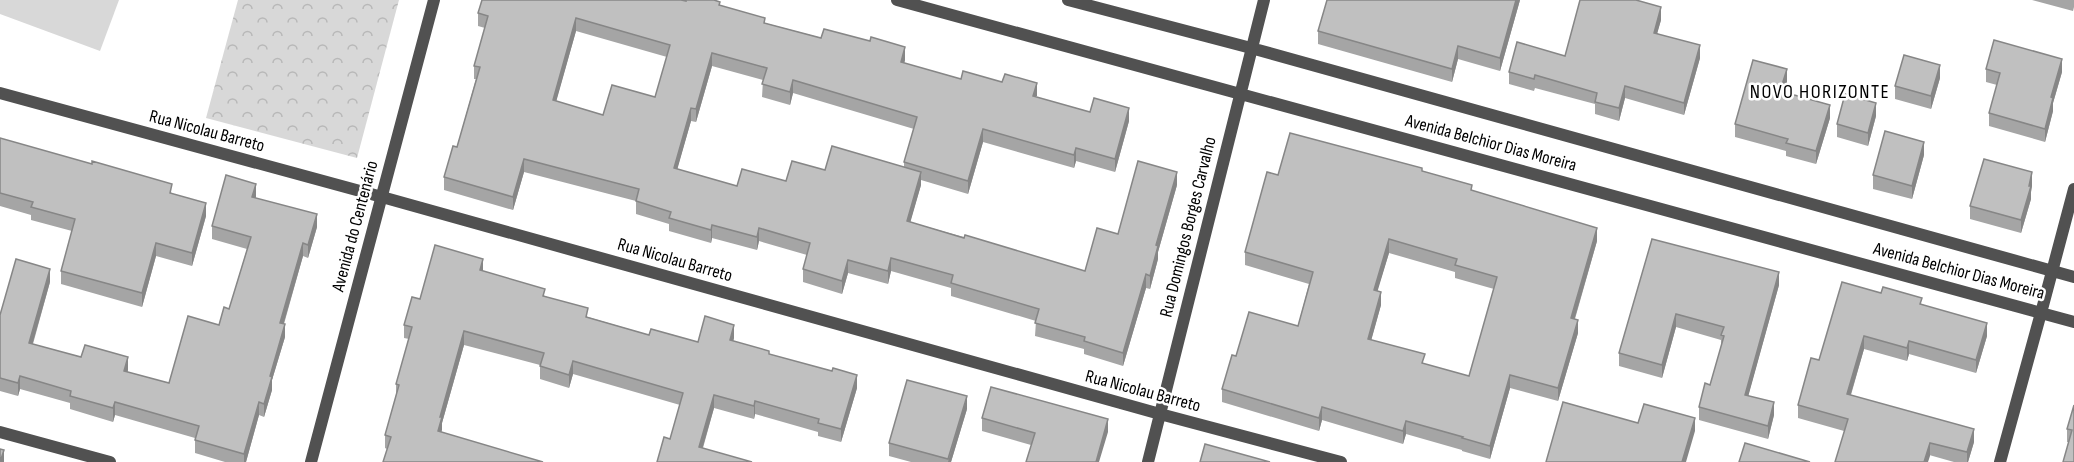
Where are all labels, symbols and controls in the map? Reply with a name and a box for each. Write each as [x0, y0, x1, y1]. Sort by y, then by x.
district label: NOVO HORIZONTE [1750, 80, 1890, 104]
street label: Rua Nicolau Barreto [147, 106, 267, 156]
street label: Avenida Belchior Dias Moreira [1402, 110, 1579, 176]
street label: Rua Domingos Borges Carvalho [1155, 135, 1221, 319]
street label: Avenida do Centenário [327, 158, 383, 295]
street label: Rua Nicolau Barreto [615, 234, 735, 286]
street label: Avenida Belchior Dias Moreira [1870, 238, 2047, 304]
street label: Rua Nicolau Barreto [1083, 366, 1203, 416]

